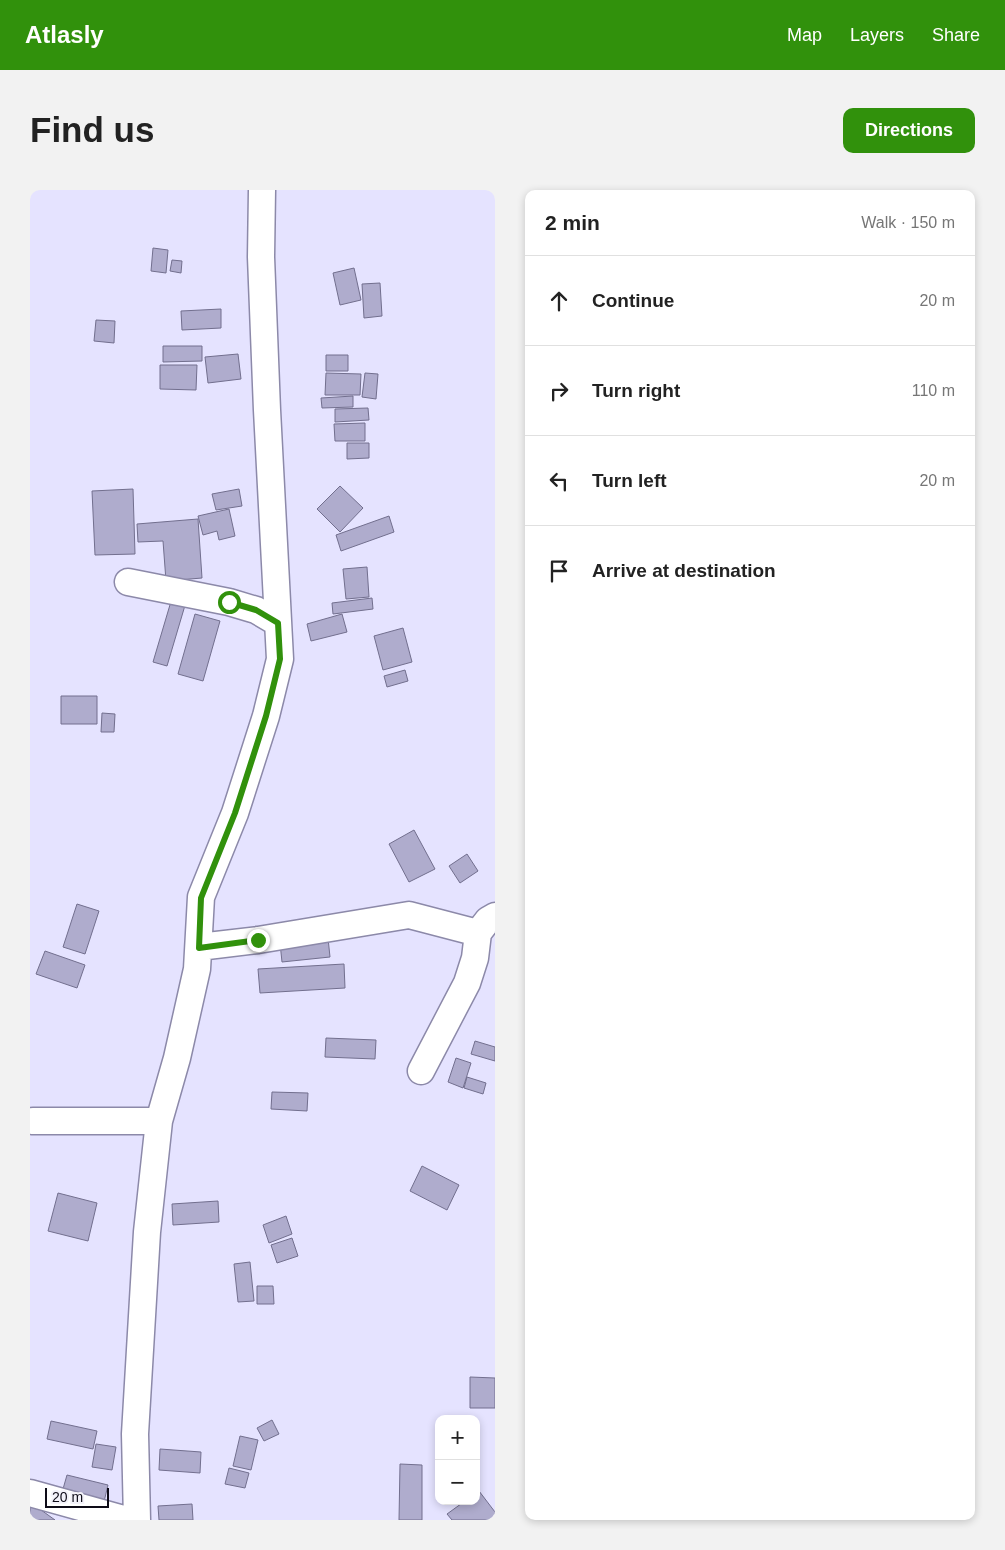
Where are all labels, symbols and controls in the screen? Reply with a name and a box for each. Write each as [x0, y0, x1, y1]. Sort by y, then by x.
text: Atlasly [25, 21, 104, 48]
text: Map [787, 25, 822, 45]
text: Layers [850, 25, 904, 45]
text: Share [932, 25, 980, 45]
button: Directions [843, 108, 975, 153]
text: Find us [30, 110, 154, 149]
text: 2 min [545, 211, 600, 234]
text: Walk · 150 m [861, 214, 955, 231]
icon: ahead [545, 287, 573, 315]
text: Continue [592, 290, 674, 311]
text: 20 m [919, 292, 955, 309]
icon: right [545, 377, 573, 405]
text: Turn right [592, 380, 680, 401]
text: 110 m [912, 382, 955, 399]
icon: left [545, 467, 573, 495]
text: Turn left [592, 470, 667, 491]
text: 20 m [919, 472, 955, 489]
icon: arrive [545, 557, 573, 585]
text: Arrive at destination [592, 560, 776, 581]
route start [218, 591, 241, 614]
route end [247, 929, 270, 952]
map controls [435, 1415, 480, 1505]
button: + [435, 1415, 480, 1460]
button: − [435, 1460, 480, 1505]
scale bar [45, 1485, 109, 1508]
text: 20 m [52, 1489, 83, 1505]

